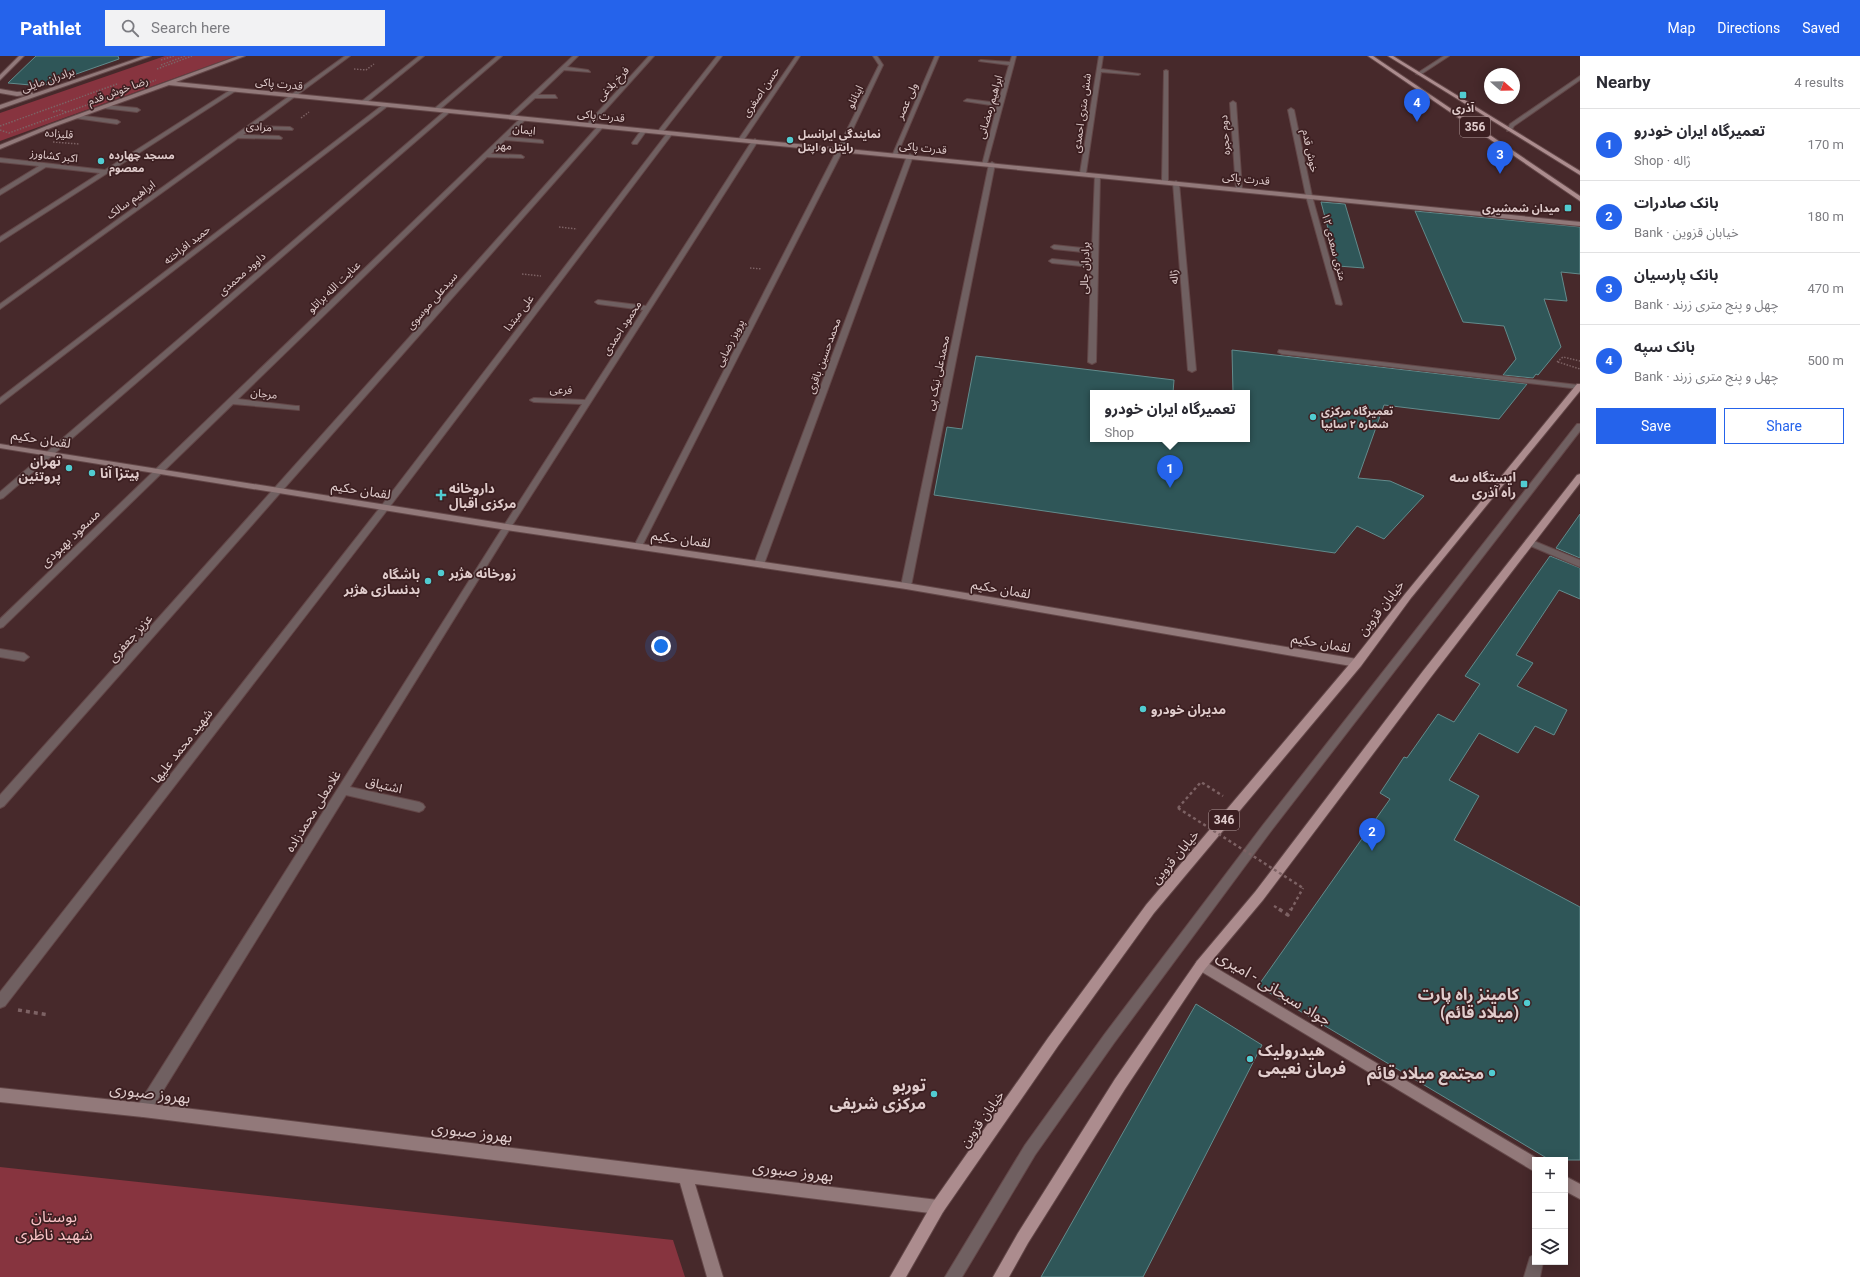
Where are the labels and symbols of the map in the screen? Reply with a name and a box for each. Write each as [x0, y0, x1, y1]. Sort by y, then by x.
street label: فرخ بلاغی [594, 64, 633, 105]
street label: حسن اصغری [740, 64, 783, 120]
street label: برادران مایلی [20, 65, 76, 95]
north arrow [1484, 68, 1520, 104]
street label: شش متری احمدی [1070, 72, 1094, 154]
street label: رضا خوش قدم [86, 74, 150, 109]
street label: ابراهیم رمضانی [975, 74, 1007, 141]
street label: قدرت پاکی [255, 75, 303, 94]
street label: ولی عصر [893, 81, 921, 122]
street label: اینانلو [844, 83, 866, 111]
pin: 4 [1404, 89, 1430, 122]
marker: آذری [1458, 90, 1468, 100]
place label: آذری [1452, 102, 1475, 115]
street label: قدرت پاکی [577, 107, 625, 126]
street label: دوم حجره [1217, 114, 1234, 155]
road number: 356 [1460, 117, 1490, 137]
street label: مرادی [246, 120, 273, 134]
street label: ایمان [512, 122, 536, 138]
street label: قلیزاده [44, 126, 74, 142]
place label: نمایندگی ایرانسل رایتل و اپتل [798, 128, 881, 154]
street label: خوش قدم [1298, 128, 1321, 174]
marker: نمایندگی ایرانسل رایتل و اپتل [785, 135, 795, 145]
street label: مهر [495, 139, 512, 153]
street label: قدرت پاکی [899, 139, 947, 158]
pin: 3 [1487, 141, 1513, 174]
street label: اکبر کشاورز [28, 146, 79, 165]
place label: مسجد چهارده معصوم [109, 149, 175, 177]
marker: مسجد چهارده معصوم [96, 156, 106, 166]
street label: قدرت پاکی [1222, 170, 1270, 189]
street label: ابراهیم سالک [104, 178, 159, 224]
place label: میدان شمشیری [1482, 202, 1560, 215]
marker: میدان شمشیری [1563, 203, 1573, 213]
street label: ۱۲ متری سعدی [1319, 212, 1349, 282]
street label: حمید افراخته [161, 222, 213, 267]
street label: برادران چالی [1078, 242, 1093, 294]
street label: داوود محمدی [215, 250, 269, 298]
street label: عنایت الله براتلو [305, 258, 364, 316]
street label: ژاله [1167, 269, 1181, 285]
street label: سیدعلی موسوی [404, 270, 461, 332]
street label: علی مبتدا [501, 292, 537, 334]
street label: محمود احمدی [600, 298, 644, 358]
street label: محمدحسین باقری [804, 316, 844, 396]
street label: پرویز رضایی [713, 317, 748, 369]
street label: محمدعلی نیک پی [924, 334, 953, 412]
street label: فرعی [549, 383, 573, 397]
street label: مرجان [250, 386, 278, 402]
place label: تعمیرگاه مرکزی شماره ۲ سایپا [1321, 405, 1393, 431]
marker: تعمیرگاه مرکزی شماره ۲ سایپا [1308, 412, 1318, 422]
street label: لقمان حکیم [10, 427, 72, 454]
place label: تهران پروتئین [19, 454, 61, 484]
pin: 1 [1157, 455, 1183, 488]
marker: تهران پروتئین [64, 463, 74, 473]
place label: پیتزا آنا [100, 466, 139, 481]
marker: پیتزا آنا [87, 468, 97, 478]
place label: ایستگاه سه راه آذری [1450, 470, 1516, 500]
street label: لقمان حکیم [330, 478, 392, 505]
marker: ایستگاه سه راه آذری [1519, 479, 1529, 489]
place label: داروخانه مرکزی اقبال [449, 481, 516, 511]
marker: داروخانه مرکزی اقبال [436, 490, 446, 500]
street label: مسعود بهبودی [37, 506, 104, 571]
street label: لقمان حکیم [650, 527, 712, 554]
place label: زورخانه هژبر [448, 566, 516, 581]
place label: باشگاه بدنسازی هژبر [343, 567, 420, 597]
marker: زورخانه هژبر [436, 568, 446, 578]
marker: باشگاه بدنسازی هژبر [423, 576, 433, 586]
street label: لقمان حکیم [970, 576, 1032, 605]
street label: خیابان قزوین [1355, 577, 1408, 639]
street label: عزیز جعفری [105, 611, 157, 666]
street label: لقمان حکیم [1290, 630, 1352, 659]
your location [651, 636, 671, 656]
place label: مدیران خودرو [1151, 702, 1226, 717]
marker: مدیران خودرو [1138, 704, 1148, 714]
street label: شهید محمد علیها [148, 706, 216, 787]
street label: غلامعلی محمدزاده [282, 767, 345, 855]
street label: اشتیاق [364, 774, 404, 797]
road number: 346 [1209, 810, 1239, 830]
pin: 2 [1359, 818, 1385, 851]
street label: خیابان قزوین [1148, 827, 1203, 888]
street label: جواد سبحانی - امیری [1213, 946, 1335, 1030]
place label: کامینز راه پارت (میلاد قائم) [1418, 985, 1520, 1025]
marker: کامینز راه پارت (میلاد قائم) [1522, 998, 1532, 1008]
place label: هیدرولیک فرمان نعیمی [1258, 1041, 1346, 1078]
marker: هیدرولیک فرمان نعیمی [1245, 1054, 1255, 1064]
place label: مجتمع میلاد قائم [1367, 1064, 1484, 1086]
marker: مجتمع میلاد قائم [1487, 1068, 1497, 1078]
place label: توربو مرکزی شریفی [830, 1076, 926, 1113]
street label: بهروز صبوری [109, 1079, 191, 1107]
street label: خیابان قزوین [957, 1087, 1008, 1151]
marker: توربو مرکزی شریفی [929, 1089, 939, 1099]
street label: بهروز صبوری [431, 1118, 513, 1146]
street label: بهروز صبوری [752, 1157, 834, 1185]
park label: بوستان شهید ناظری [15, 1207, 93, 1244]

